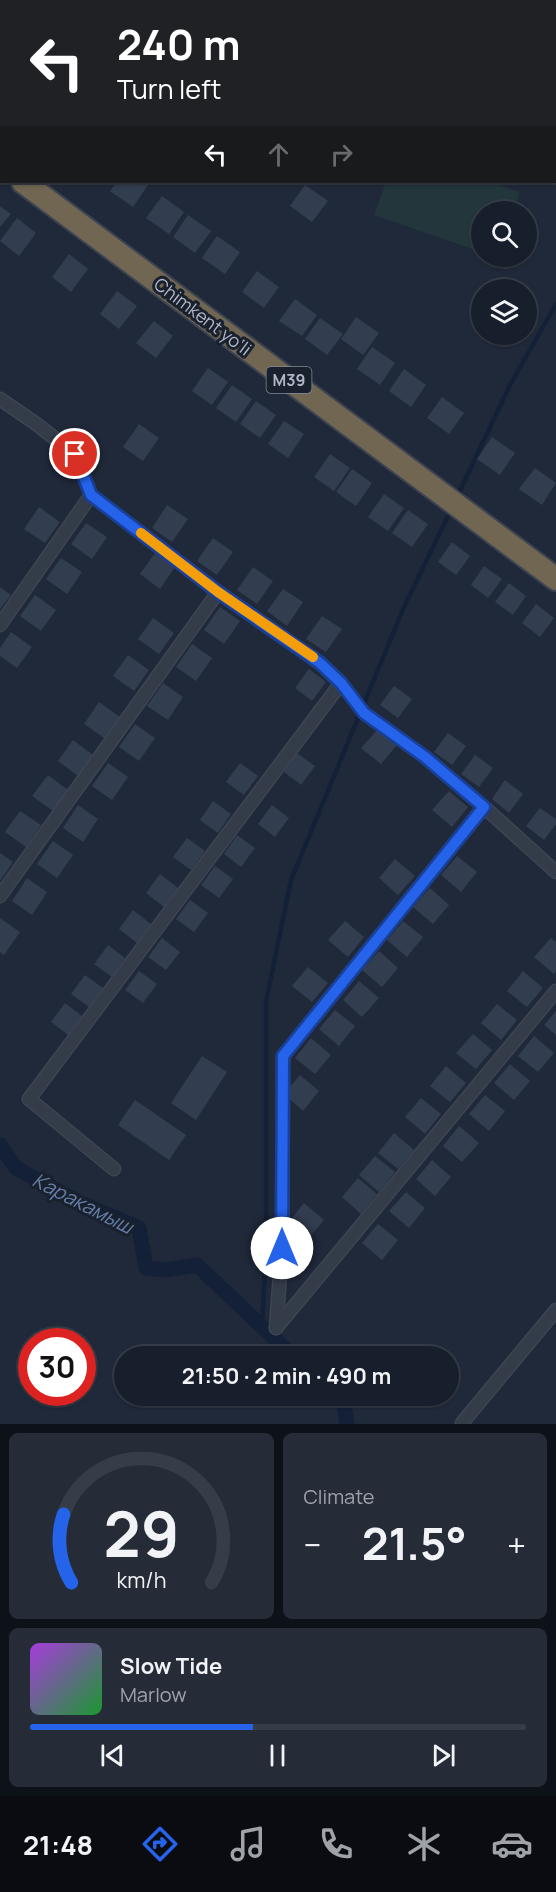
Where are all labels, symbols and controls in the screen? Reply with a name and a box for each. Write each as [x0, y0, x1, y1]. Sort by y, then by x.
text: 240 m [117, 15, 241, 73]
icon: left [18, 24, 96, 102]
text: Turn left [117, 70, 221, 107]
icon: left [199, 138, 232, 171]
icon: ahead [262, 138, 295, 171]
icon: right [325, 138, 358, 171]
map controls [471, 201, 537, 345]
button: search [471, 201, 537, 267]
street label: Chimkent yo‘li [150, 272, 256, 360]
button: layers [471, 279, 537, 345]
road number: M39 [266, 367, 312, 393]
pin [49, 428, 100, 479]
icon: arrive [58, 437, 91, 470]
water label: Каракамыш [28, 1166, 139, 1241]
position arrow [250, 1216, 314, 1280]
speed limit sign: 30 [18, 1328, 96, 1406]
text: 21:50 · 2 min · 490 m [182, 1361, 391, 1391]
text: Climate [304, 1483, 375, 1510]
text: 29 [103, 1490, 179, 1576]
text: 21.5° [362, 1512, 467, 1574]
text: − [304, 1522, 321, 1567]
text: + [507, 1522, 526, 1567]
text: km/h [116, 1565, 166, 1594]
text: Slow Tide [120, 1651, 222, 1681]
text: Marlow [120, 1681, 187, 1708]
icon: previous [96, 1739, 129, 1772]
icon: pause [261, 1739, 294, 1772]
icon: next [427, 1739, 460, 1772]
icon: directions [139, 1823, 181, 1865]
icon: music [227, 1823, 269, 1865]
icon: phone [315, 1823, 357, 1865]
icon: climate [403, 1823, 445, 1865]
icon: car [491, 1823, 533, 1865]
text: 21:48 [23, 1826, 93, 1863]

